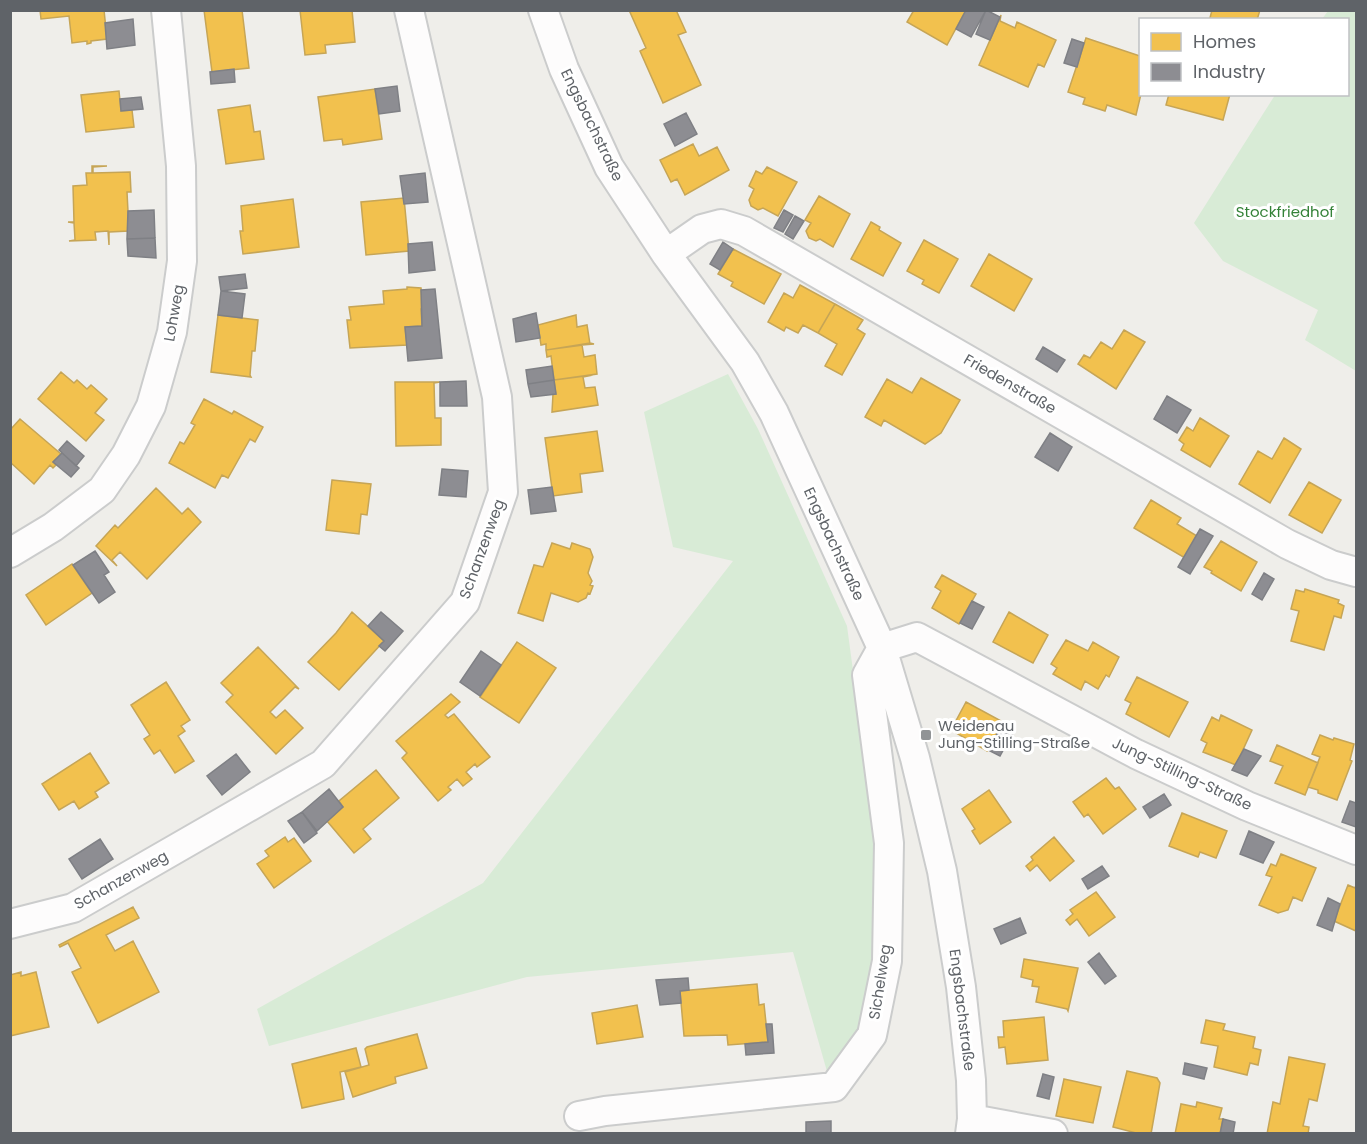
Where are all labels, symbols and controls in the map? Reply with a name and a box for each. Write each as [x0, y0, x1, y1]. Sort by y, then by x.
legend [1139, 18, 1349, 96]
text: Homes [1193, 29, 1256, 54]
text: Industry [1193, 59, 1265, 84]
street label: Engsbachstraße [556, 65, 629, 185]
park label: Stockfriedhof [1236, 201, 1334, 222]
street label: Lohweg [158, 283, 189, 343]
street label: Friedenstraße [960, 349, 1060, 419]
street label: Engsbachstraße [799, 484, 870, 604]
street label: Schanzenweg [454, 496, 509, 602]
place label: Weidenau Jung-Stilling-Straße [938, 715, 1090, 753]
marker: Weidenau Jung-Stilling-Straße [919, 728, 933, 742]
street label: Jung-Stilling-Straße [1109, 732, 1256, 815]
street label: Schanzenweg [70, 845, 172, 914]
street label: Sichelweg [863, 943, 896, 1021]
street label: Engsbachstraße [945, 948, 980, 1072]

